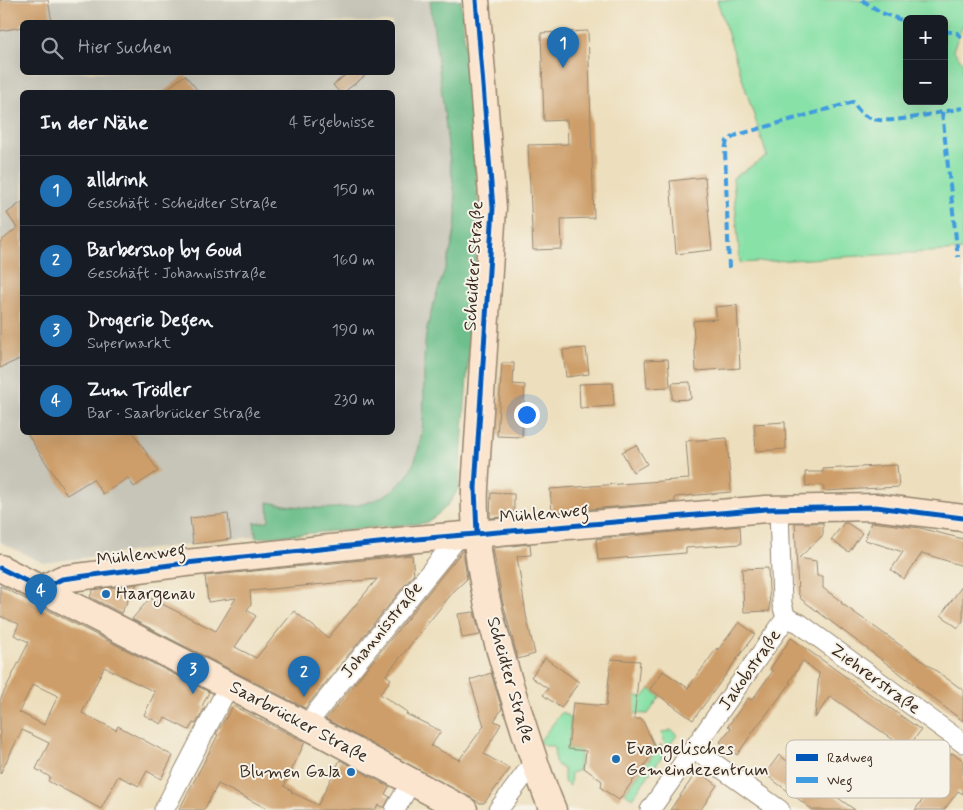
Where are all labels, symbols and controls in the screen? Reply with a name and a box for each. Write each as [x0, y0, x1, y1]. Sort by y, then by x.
map controls [903, 15, 948, 105]
button: + [903, 15, 948, 60]
search box [20, 20, 395, 75]
pin: 1 [547, 27, 579, 68]
icon: search [38, 34, 66, 62]
text: Hier suchen [78, 35, 172, 60]
button: − [903, 60, 948, 105]
text: In der Nähe [40, 109, 148, 137]
text: 4 Ergebnisse [289, 112, 375, 133]
text: alldrink [87, 168, 148, 193]
text: 1 [52, 180, 60, 201]
text: 150 m [333, 180, 375, 201]
text: Geschäft · Scheidter Straße [87, 193, 277, 214]
street label: Scheidter Straße [459, 200, 489, 332]
text: Barbershop by Goud [87, 238, 242, 263]
text: 2 [52, 250, 60, 271]
text: 160 m [332, 250, 375, 271]
text: Geschäft · Johannisstraße [87, 263, 266, 284]
text: Drogerie Degen [87, 308, 213, 333]
text: 3 [52, 320, 60, 341]
text: 190 m [332, 320, 375, 341]
text: Supermarkt [87, 333, 171, 354]
text: Zum Trödler [87, 378, 191, 403]
text: 4 [51, 390, 61, 411]
text: 230 m [334, 390, 375, 411]
your location [514, 402, 540, 428]
text: Bar · Saarbrücker Straße [87, 403, 261, 424]
street label: Mühlenweg [498, 498, 590, 532]
street label: Mühlenweg [95, 538, 187, 574]
pin: 4 [25, 574, 57, 615]
street label: Johannisstraße [336, 577, 428, 683]
place label: Haargenau [116, 582, 195, 607]
marker: Haargenau [100, 588, 112, 600]
street label: Scheidter Straße [481, 614, 540, 746]
street label: Jakobstraße [713, 624, 787, 715]
street label: Ziehrerstraße [825, 638, 925, 720]
pin: 3 [177, 653, 209, 694]
pin: 2 [288, 656, 320, 697]
street label: Saarbrücker Straße [226, 675, 373, 769]
place label: Evangelisches Gemeindezentrum [626, 737, 769, 782]
legend [786, 740, 950, 798]
text: Radweg [827, 749, 873, 767]
marker: Evangelisches Gemeindezentrum [610, 753, 622, 765]
place label: Blumen Gala [239, 760, 341, 784]
marker: Blumen Gala [345, 766, 357, 778]
text: Weg [827, 772, 853, 792]

